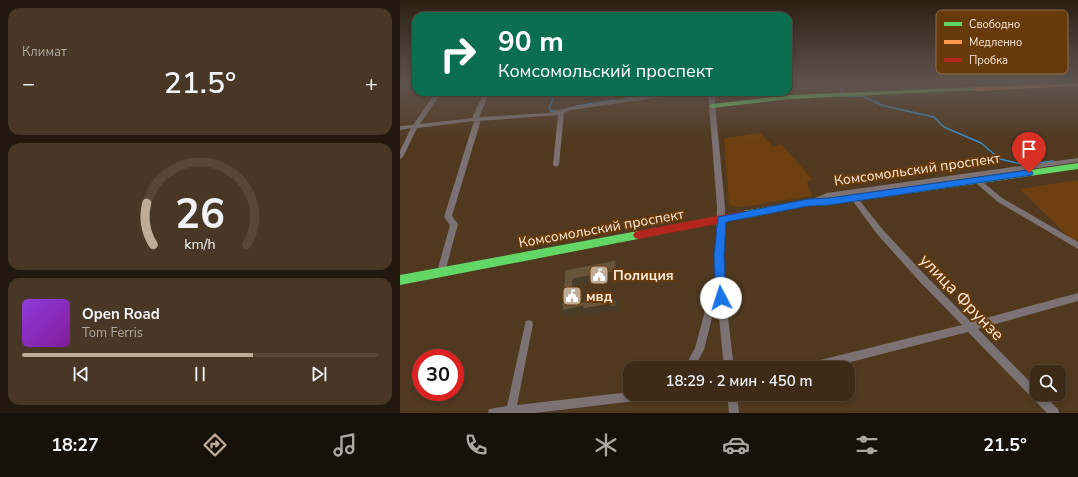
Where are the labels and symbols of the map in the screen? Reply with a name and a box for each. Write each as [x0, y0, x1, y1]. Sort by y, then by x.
legend [936, 10, 1068, 74]
text: Свободно [969, 17, 1020, 32]
text: Медленно [969, 35, 1022, 50]
text: Пробка [969, 53, 1008, 68]
pin [1012, 132, 1046, 173]
street label: Комсомольский проспект [833, 148, 1002, 191]
street label: Комсомольский проспект [517, 204, 686, 252]
street label: улица Фрунзе [914, 249, 1009, 346]
public building icon: Полиция [588, 264, 610, 286]
place label: Полиция [613, 266, 674, 285]
position arrow [700, 277, 742, 319]
public building icon: мвд [561, 285, 583, 307]
place label: мвд [586, 287, 613, 306]
speed limit sign: 30 [412, 349, 464, 401]

